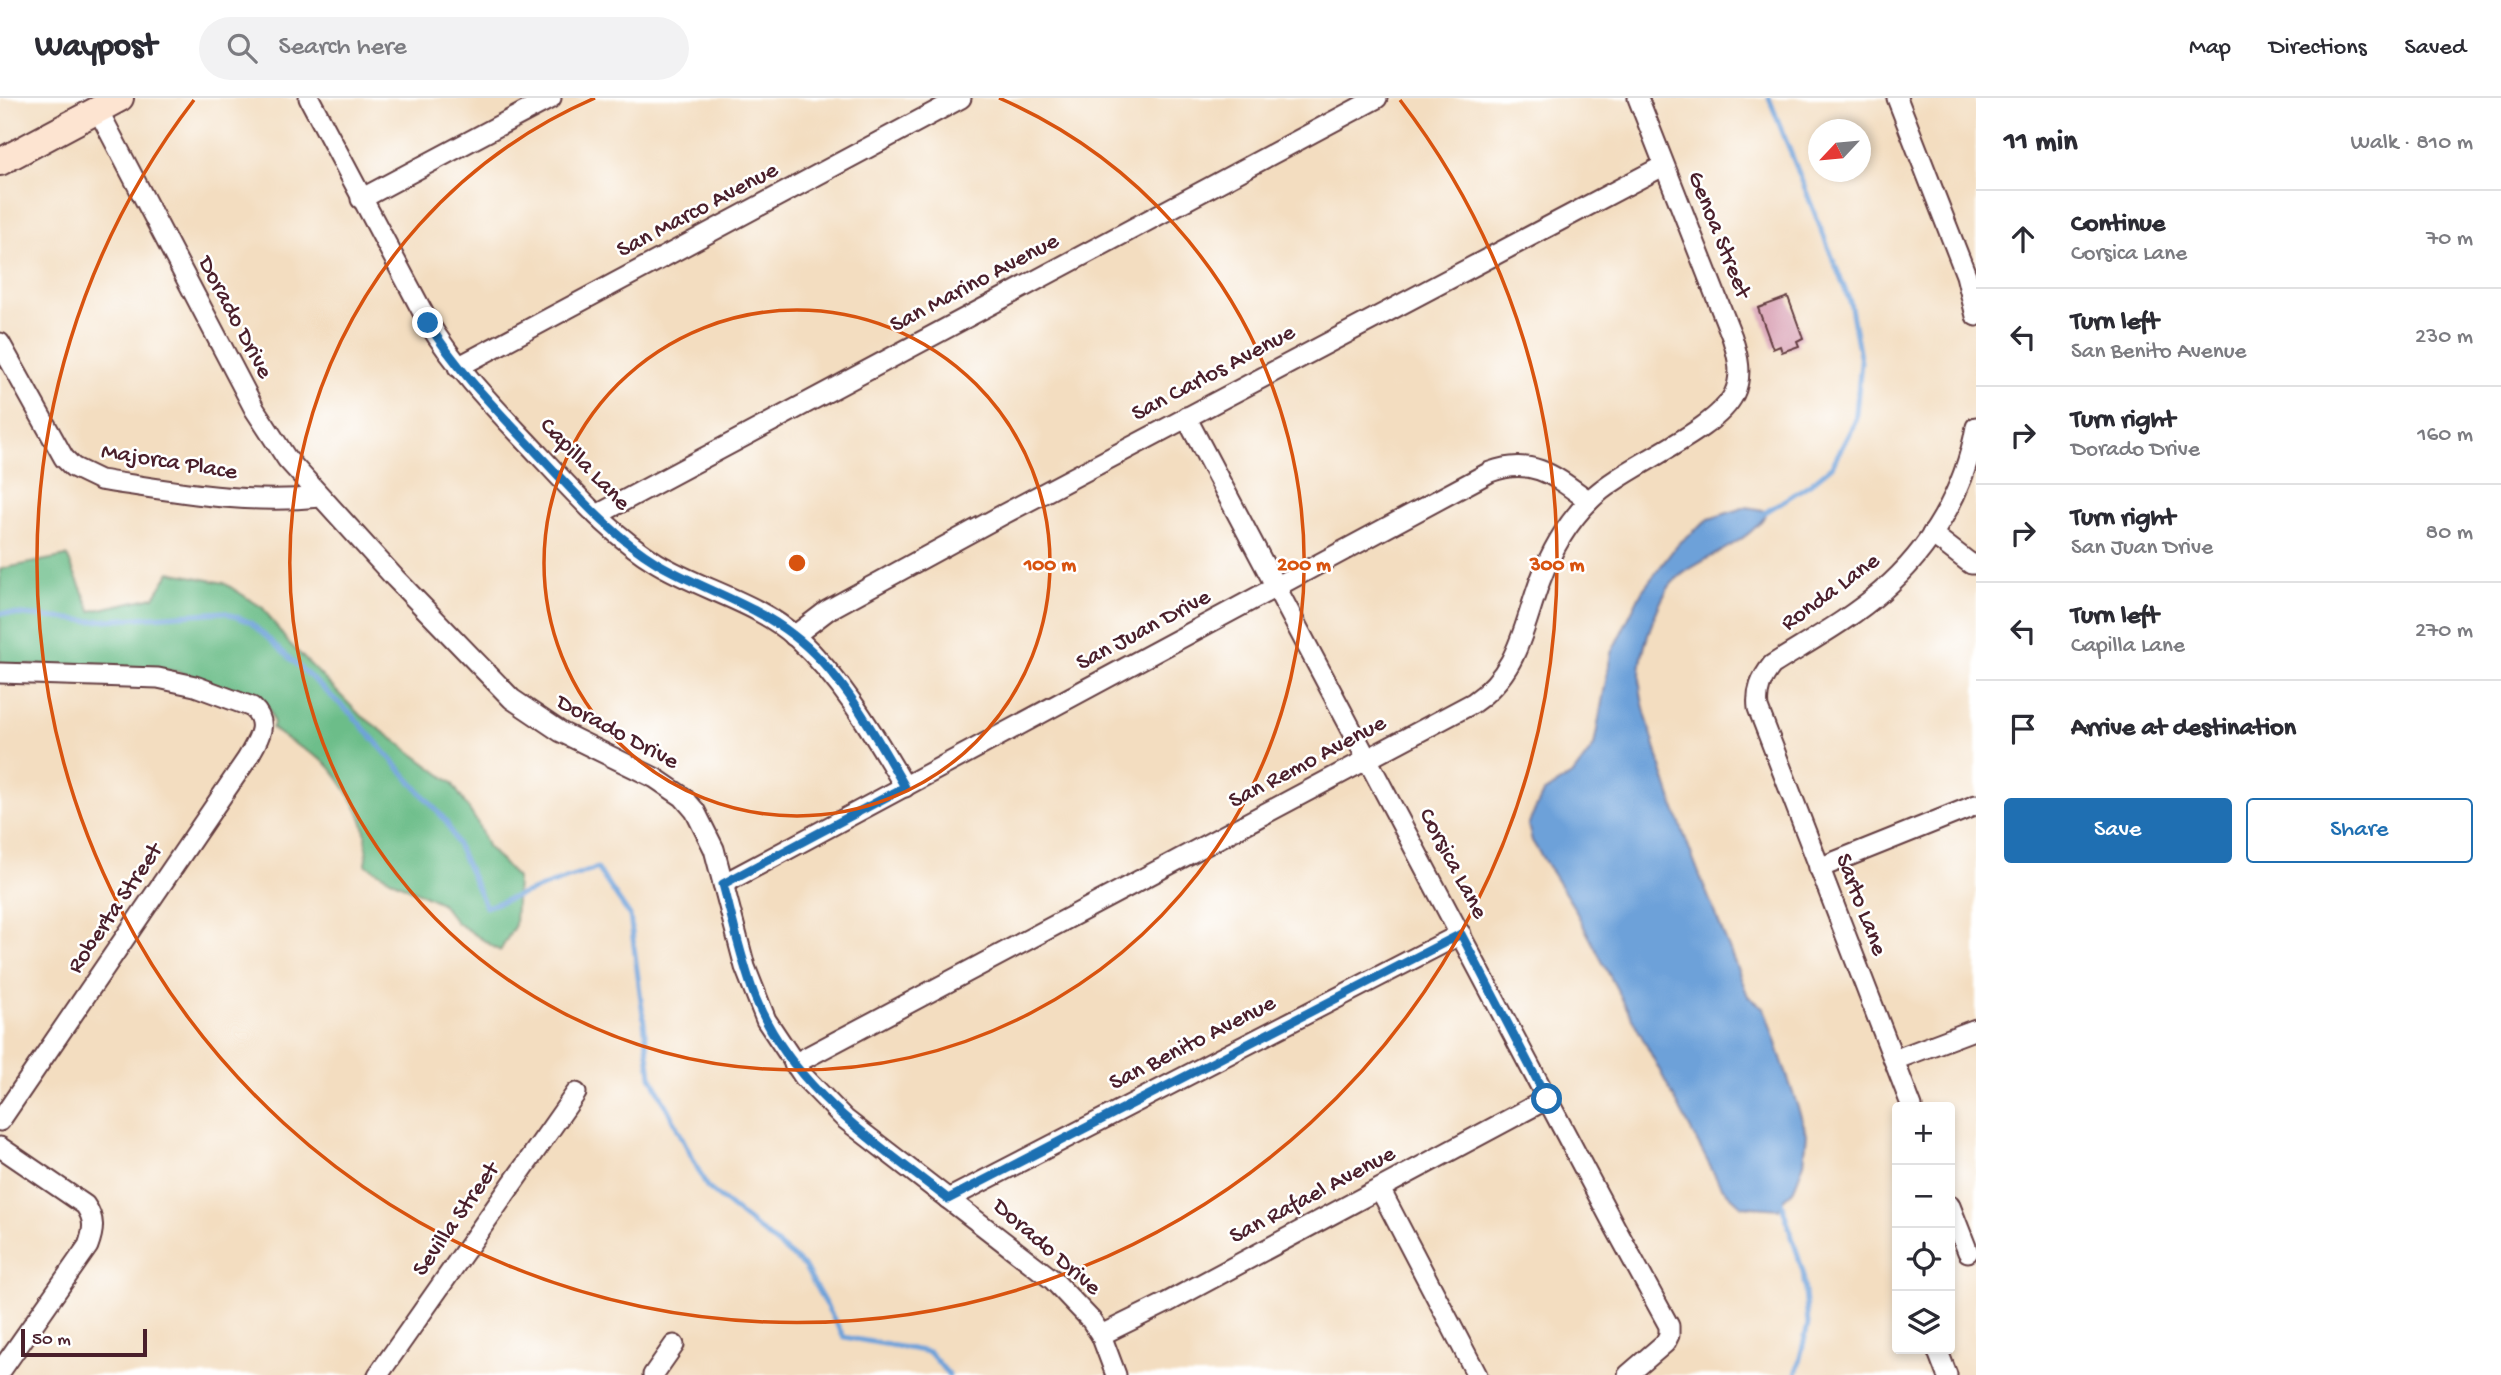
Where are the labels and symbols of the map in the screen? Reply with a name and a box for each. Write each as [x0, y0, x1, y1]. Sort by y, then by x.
north arrow [1808, 119, 1871, 182]
street label: San Marco Avenue [612, 156, 784, 266]
street label: Genoa Street [1679, 167, 1757, 305]
street label: San Marino Avenue [886, 227, 1065, 341]
street label: Dorado Drive [189, 250, 279, 385]
route end [412, 307, 443, 338]
street label: San Carlos Avenue [1127, 318, 1301, 429]
street label: Capilla Lane [532, 412, 636, 518]
street label: Majorca Place [99, 438, 240, 488]
street label: Ronda Lane [1776, 547, 1887, 639]
centre of rings [785, 551, 809, 575]
text: 100 m [1023, 554, 1076, 579]
text: 200 m [1277, 554, 1331, 579]
text: 300 m [1529, 554, 1584, 579]
street label: San Juan Drive [1072, 583, 1217, 679]
street label: Dorado Drive [549, 688, 684, 778]
street label: San Remo Avenue [1224, 709, 1392, 817]
street label: Corsica Lane [1411, 804, 1494, 925]
street label: Roberta Street [62, 836, 172, 980]
street label: Sarto Lane [1827, 850, 1893, 961]
street label: San Benito Avenue [1105, 989, 1282, 1098]
route start [1531, 1083, 1562, 1114]
street label: San Rafael Avenue [1225, 1140, 1401, 1252]
street label: Sevilla Street [407, 1155, 508, 1283]
street label: Dorado Drive [984, 1192, 1107, 1303]
scale bar [21, 1326, 147, 1358]

